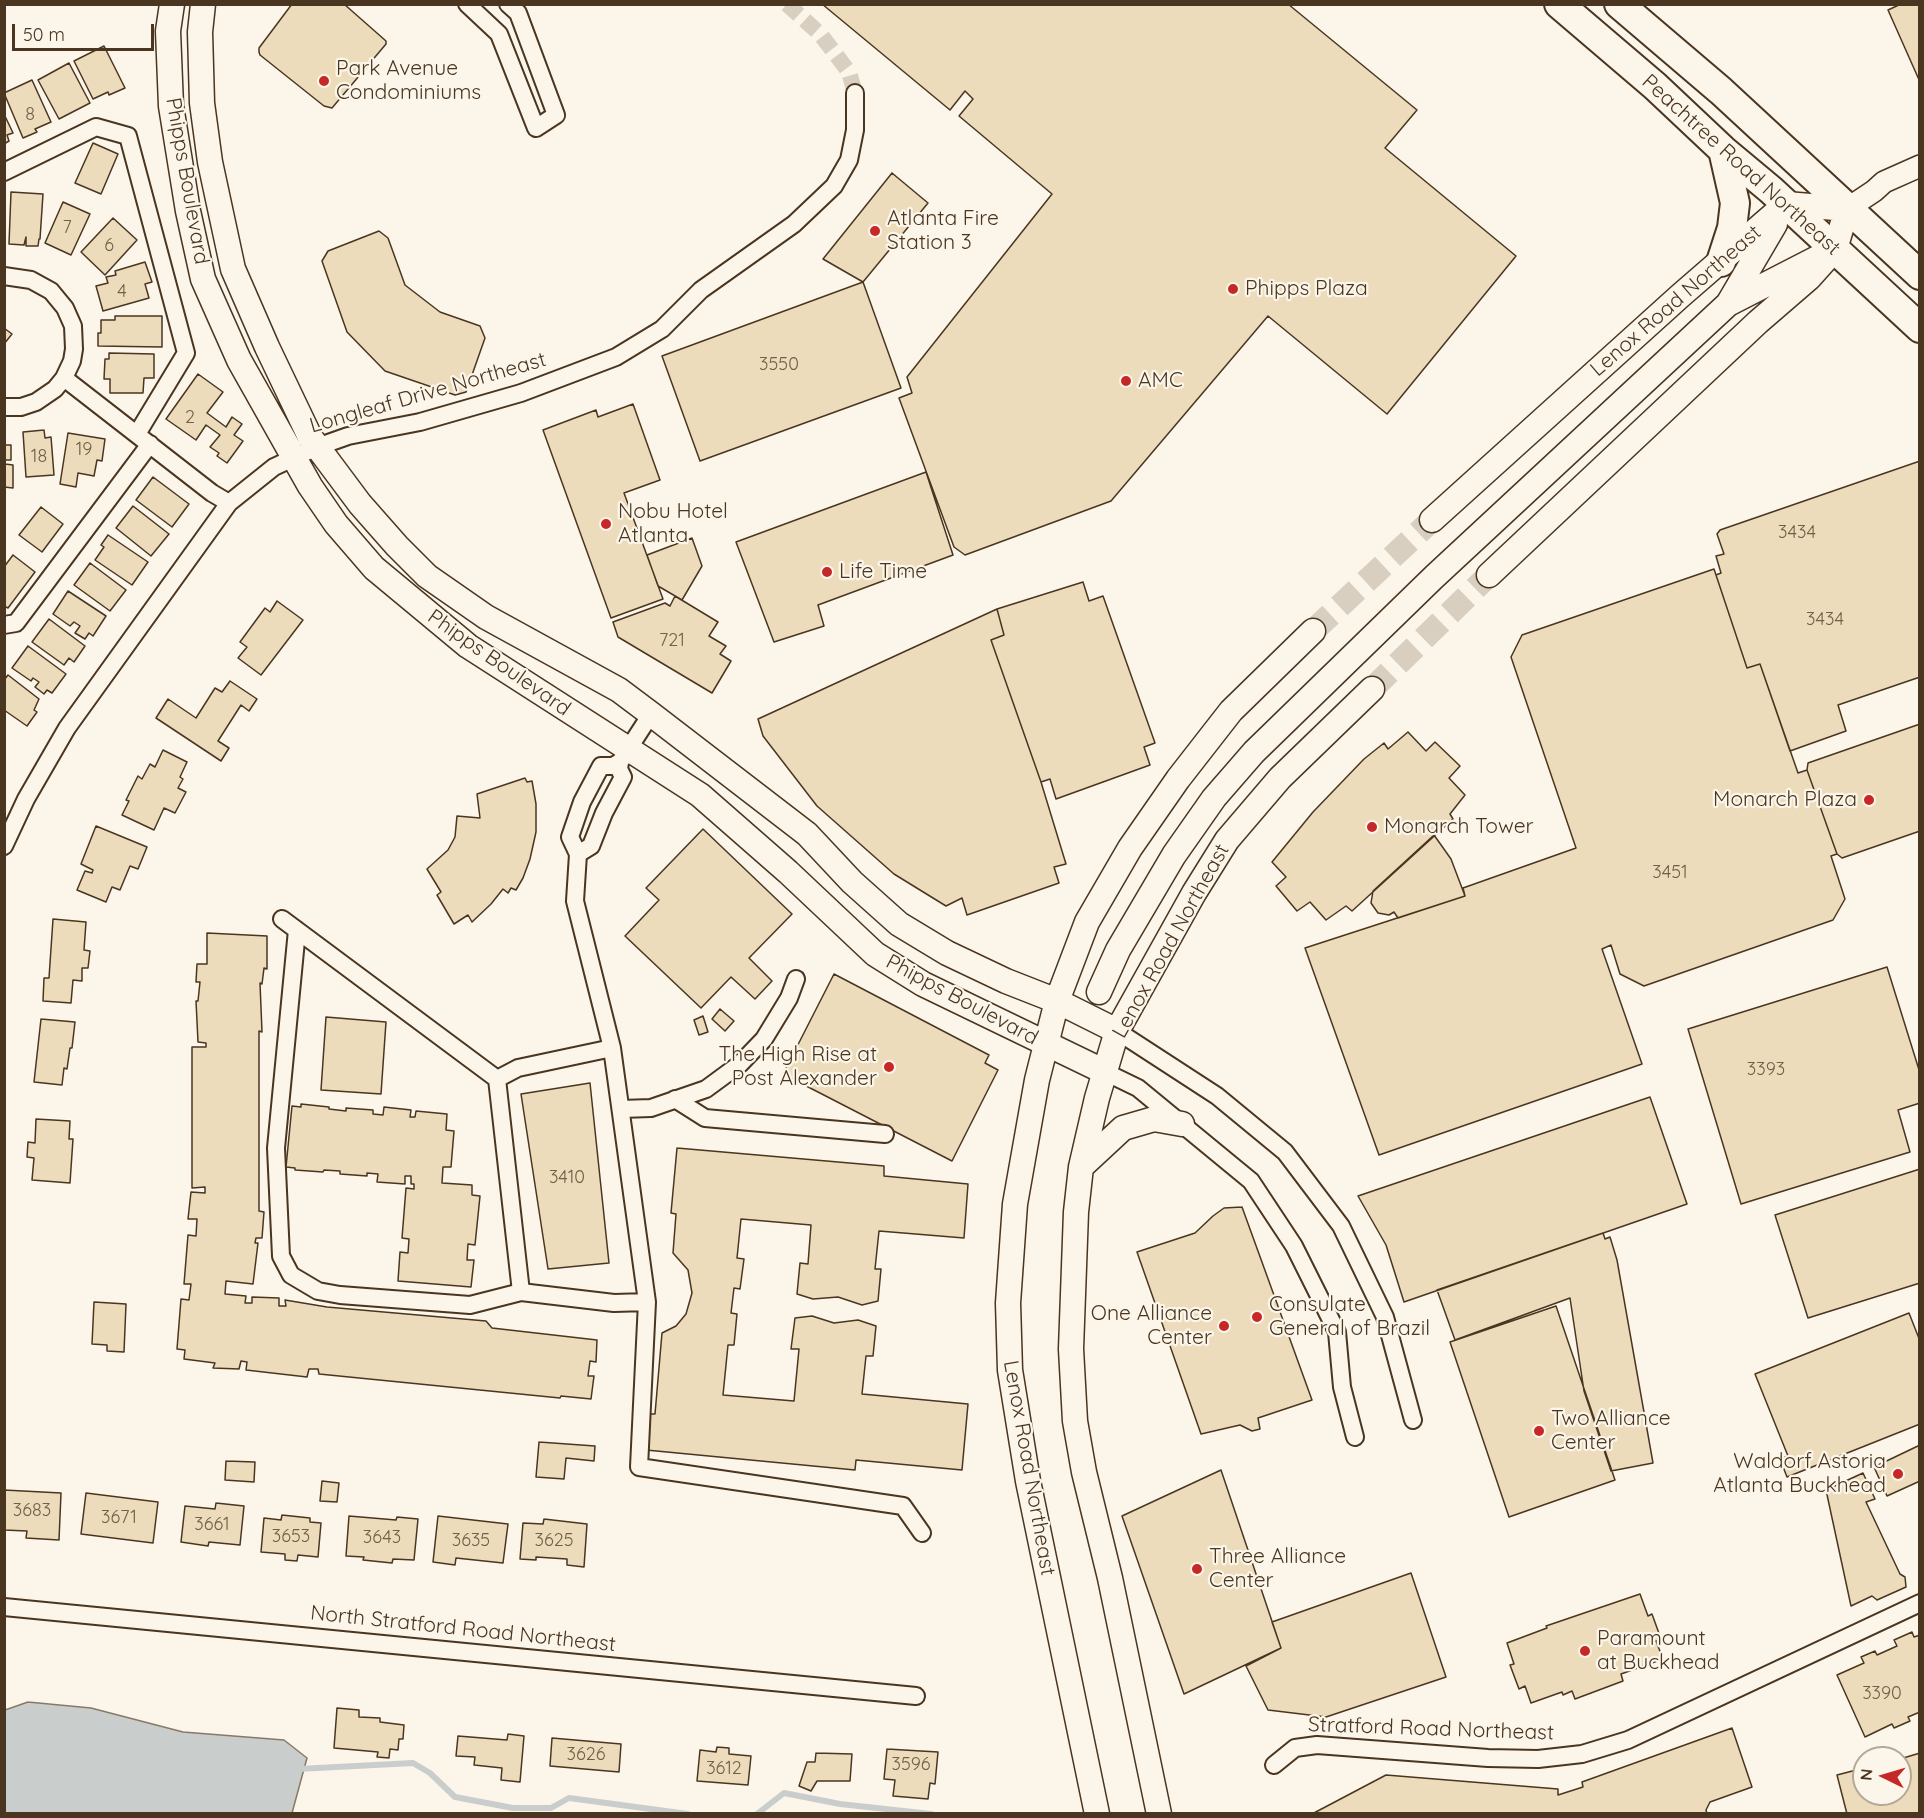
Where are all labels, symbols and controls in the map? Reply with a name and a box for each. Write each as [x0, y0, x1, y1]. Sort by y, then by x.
scale bar [15, 12, 158, 50]
text: 50 m [23, 23, 65, 46]
place label: Park Avenue Condominiums [336, 56, 481, 106]
street label: Peachtree Road Northeast [1636, 69, 1846, 261]
marker: Park Avenue Condominiums [317, 74, 331, 88]
street label: Phipps Boulevard [160, 96, 214, 266]
house number: 8 [25, 104, 35, 126]
place label: Atlanta Fire Station 3 [887, 206, 999, 256]
house number: 7 [62, 217, 72, 239]
street label: Lenox Road Northeast [1585, 220, 1767, 382]
marker: Atlanta Fire Station 3 [868, 224, 882, 238]
house number: 6 [104, 235, 114, 257]
place label: Phipps Plaza [1245, 276, 1368, 302]
house number: 4 [117, 281, 127, 303]
marker: Phipps Plaza [1226, 282, 1240, 296]
street label: Longleaf Drive Northeast [307, 347, 549, 439]
house number: 3550 [759, 354, 799, 376]
place label: AMC [1138, 368, 1183, 394]
marker: AMC [1119, 374, 1133, 388]
house number: 2 [185, 407, 195, 429]
house number: 19 [76, 439, 92, 461]
house number: 18 [31, 446, 47, 468]
place label: Nobu Hotel Atlanta [618, 499, 728, 549]
marker: Nobu Hotel Atlanta [599, 517, 613, 531]
house number: 3434 [1778, 522, 1816, 544]
place label: Life Time [839, 559, 927, 585]
marker: Life Time [820, 565, 834, 579]
street label: Phipps Boulevard [423, 604, 575, 722]
house number: 3434 [1806, 609, 1844, 631]
house number: 721 [659, 630, 685, 652]
place label: Monarch Plaza [1713, 787, 1857, 813]
marker: Monarch Plaza [1862, 793, 1876, 807]
place label: Monarch Tower [1384, 814, 1534, 840]
marker: Monarch Tower [1365, 820, 1379, 834]
street label: Lenox Road Northeast [1107, 840, 1235, 1042]
house number: 3451 [1652, 862, 1688, 884]
street label: Phipps Boulevard [882, 949, 1042, 1051]
place label: The High Rise at Post Alexander [719, 1042, 877, 1092]
house number: 3393 [1747, 1059, 1785, 1081]
marker: The High Rise at Post Alexander [882, 1060, 896, 1074]
house number: 3410 [549, 1167, 585, 1189]
place label: Consulate General of Brazil [1269, 1292, 1430, 1342]
place label: One Alliance Center [1091, 1301, 1212, 1351]
marker: Consulate General of Brazil [1250, 1310, 1264, 1324]
marker: One Alliance Center [1217, 1319, 1231, 1333]
street label: Lenox Road Northeast [998, 1358, 1060, 1578]
place label: Two Alliance Center [1551, 1406, 1671, 1456]
marker: Two Alliance Center [1532, 1424, 1546, 1438]
place label: Waldorf Astoria Atlanta Buckhead [1713, 1449, 1886, 1499]
marker: Waldorf Astoria Atlanta Buckhead [1891, 1467, 1905, 1481]
house number: 3683 [13, 1500, 51, 1522]
house number: 3671 [101, 1507, 137, 1529]
house number: 3661 [194, 1514, 230, 1536]
house number: 3653 [272, 1526, 310, 1548]
house number: 3643 [363, 1527, 401, 1549]
house number: 3635 [452, 1530, 490, 1552]
house number: 3625 [535, 1530, 573, 1552]
place label: Three Alliance Center [1209, 1544, 1346, 1594]
marker: Three Alliance Center [1190, 1562, 1204, 1576]
street label: North Stratford Road Northeast [309, 1600, 617, 1658]
place label: Paramount at Buckhead [1597, 1626, 1720, 1676]
marker: Paramount at Buckhead [1578, 1644, 1592, 1658]
house number: 3390 [1862, 1683, 1902, 1705]
street label: Stratford Road Northeast [1308, 1712, 1554, 1746]
house number: 3626 [567, 1744, 605, 1766]
north arrow [1852, 1746, 1912, 1806]
house number: 3596 [892, 1754, 930, 1776]
house number: 3612 [706, 1758, 742, 1780]
text: N [1856, 1768, 1877, 1781]

